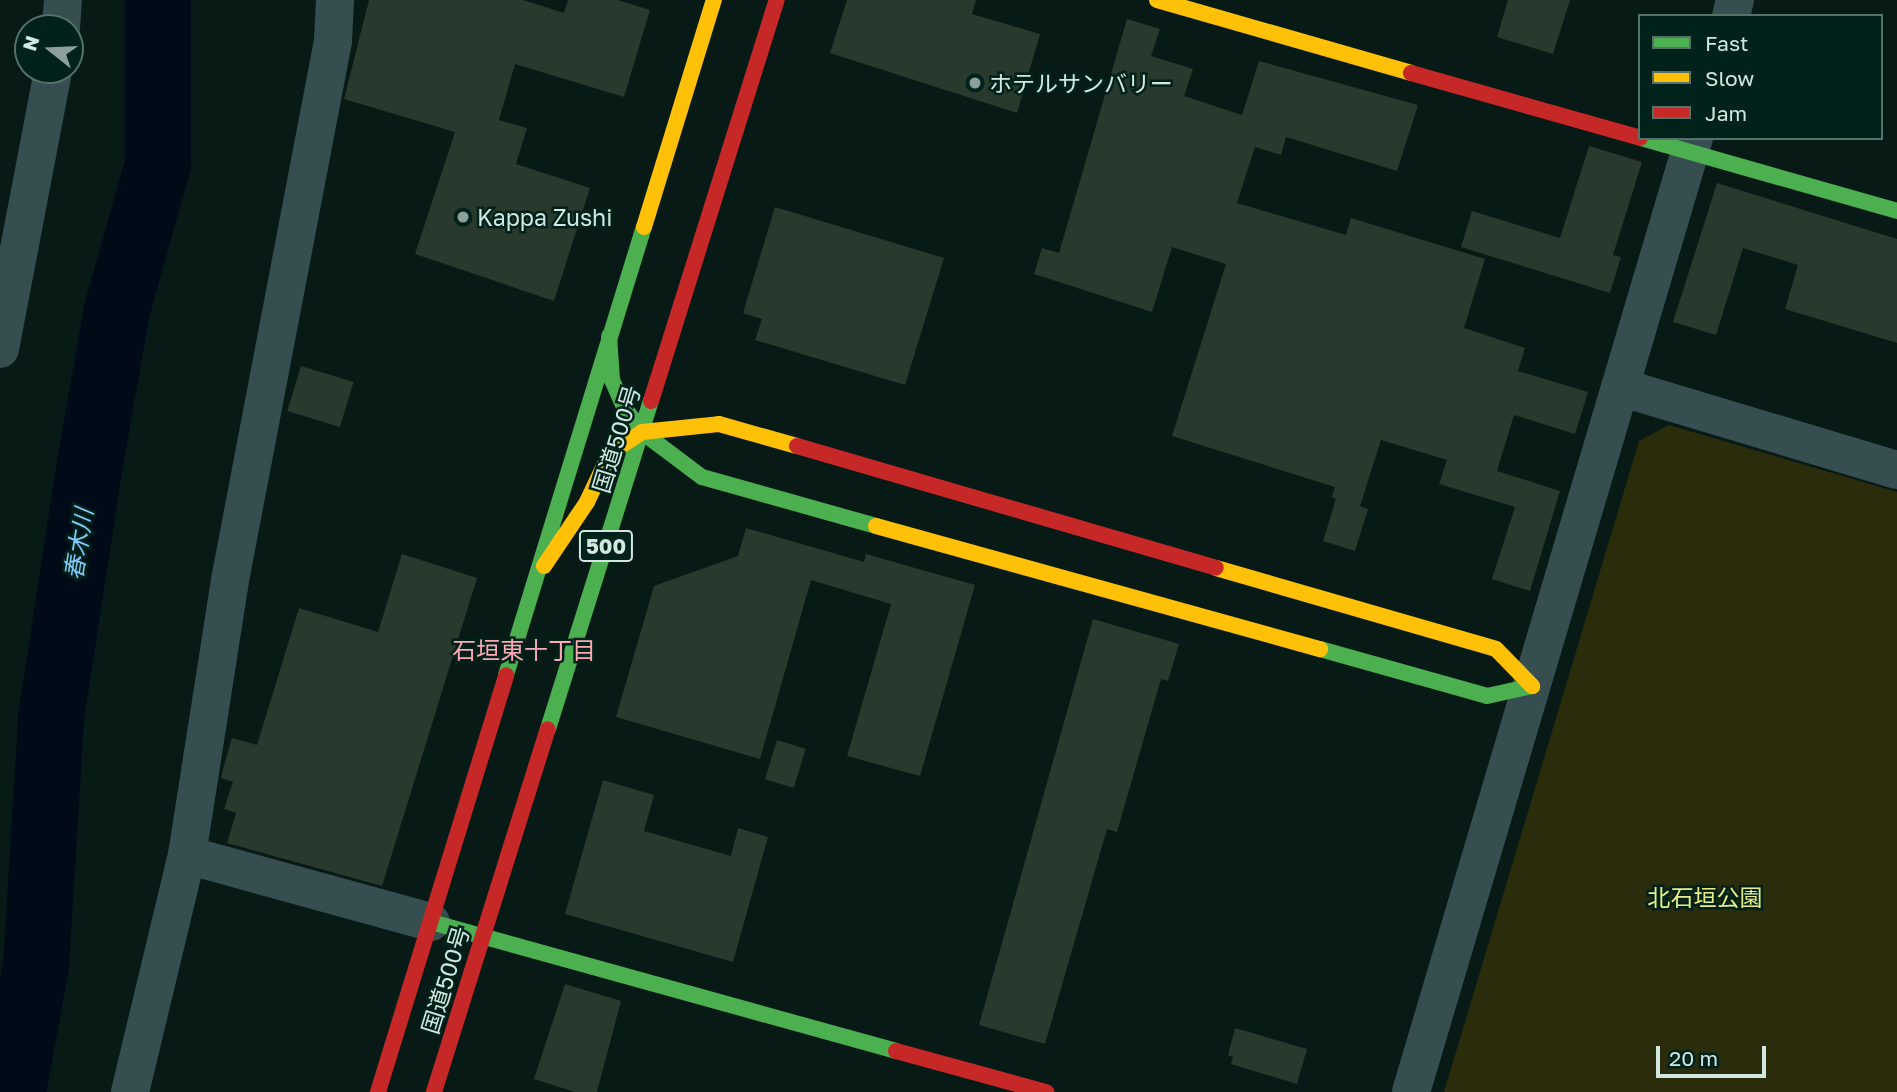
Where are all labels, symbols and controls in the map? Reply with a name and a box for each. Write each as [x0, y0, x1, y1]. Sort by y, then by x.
north arrow [14, 14, 84, 84]
legend [1638, 14, 1883, 140]
text: Fast [1705, 30, 1748, 56]
text: N [17, 33, 44, 53]
text: Slow [1705, 65, 1754, 91]
place label: ホテルサンバリー [989, 69, 1173, 97]
marker: ホテルサンバリー [967, 75, 983, 91]
text: Jam [1705, 100, 1747, 126]
place label: Kappa Zushi [477, 203, 612, 231]
marker: Kappa Zushi [455, 209, 471, 225]
street label: 国道500号 [587, 382, 645, 496]
water label: 春木川 [58, 506, 98, 582]
road number: 500 [578, 528, 634, 564]
district label: 石垣東十丁目 [452, 636, 596, 664]
park label: 北石垣公園 [1648, 883, 1762, 911]
street label: 国道500号 [416, 923, 474, 1037]
scale bar [1659, 1032, 1769, 1076]
text: 20 m [1669, 1045, 1718, 1071]

